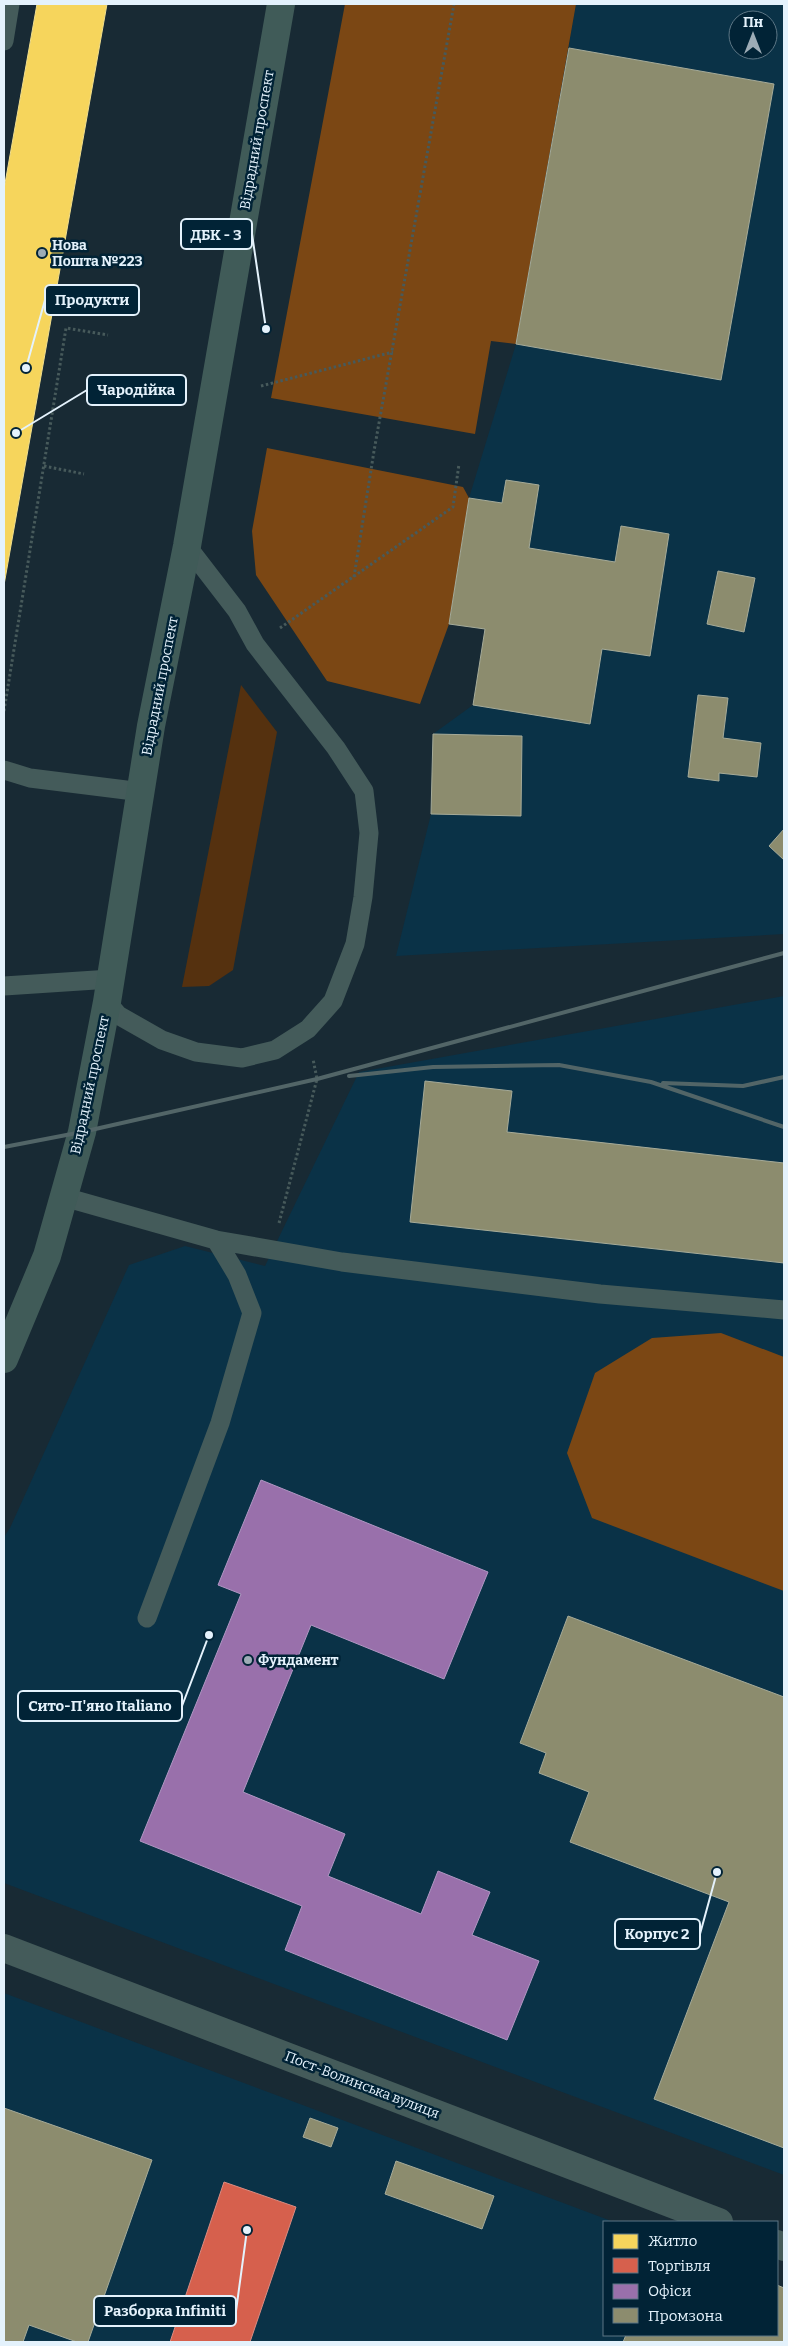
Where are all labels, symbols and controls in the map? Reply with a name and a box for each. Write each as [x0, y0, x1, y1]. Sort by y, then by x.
north arrow [728, 10, 778, 60]
text: Пн [743, 14, 763, 31]
street label: Відрадний проспект [236, 69, 278, 211]
callout: ДБК - 3 [181, 219, 252, 249]
text: ДБК - 3 [190, 226, 242, 244]
place label: Нова Пошта №223 [52, 237, 143, 270]
marker: Нова Пошта №223 [36, 247, 48, 259]
callout: Продукти [45, 285, 139, 315]
text: Продукти [55, 291, 129, 309]
callout: Чародійка [87, 375, 186, 405]
text: Чародійка [97, 381, 176, 399]
street label: Відрадний проспект [138, 615, 182, 757]
street label: Відрадний проспект [67, 1014, 113, 1156]
place label: Фундамент [258, 1652, 339, 1669]
marker: Фундамент [242, 1654, 254, 1666]
callout: Сито-П'яно Italiano [18, 1691, 182, 1721]
text: Сито-П'яно Italiano [28, 1697, 172, 1715]
callout: Корпус 2 [615, 1919, 700, 1949]
text: Корпус 2 [624, 1925, 690, 1943]
street label: Пост-Волинська вулиця [282, 2048, 442, 2122]
legend [603, 2221, 778, 2336]
text: Житло [648, 2232, 697, 2250]
text: Торгівля [648, 2257, 710, 2275]
text: Офіси [648, 2282, 692, 2300]
callout: Разборка Infiniti [94, 2296, 236, 2326]
text: Разборка Infiniti [104, 2302, 226, 2320]
text: Промзона [648, 2307, 723, 2325]

